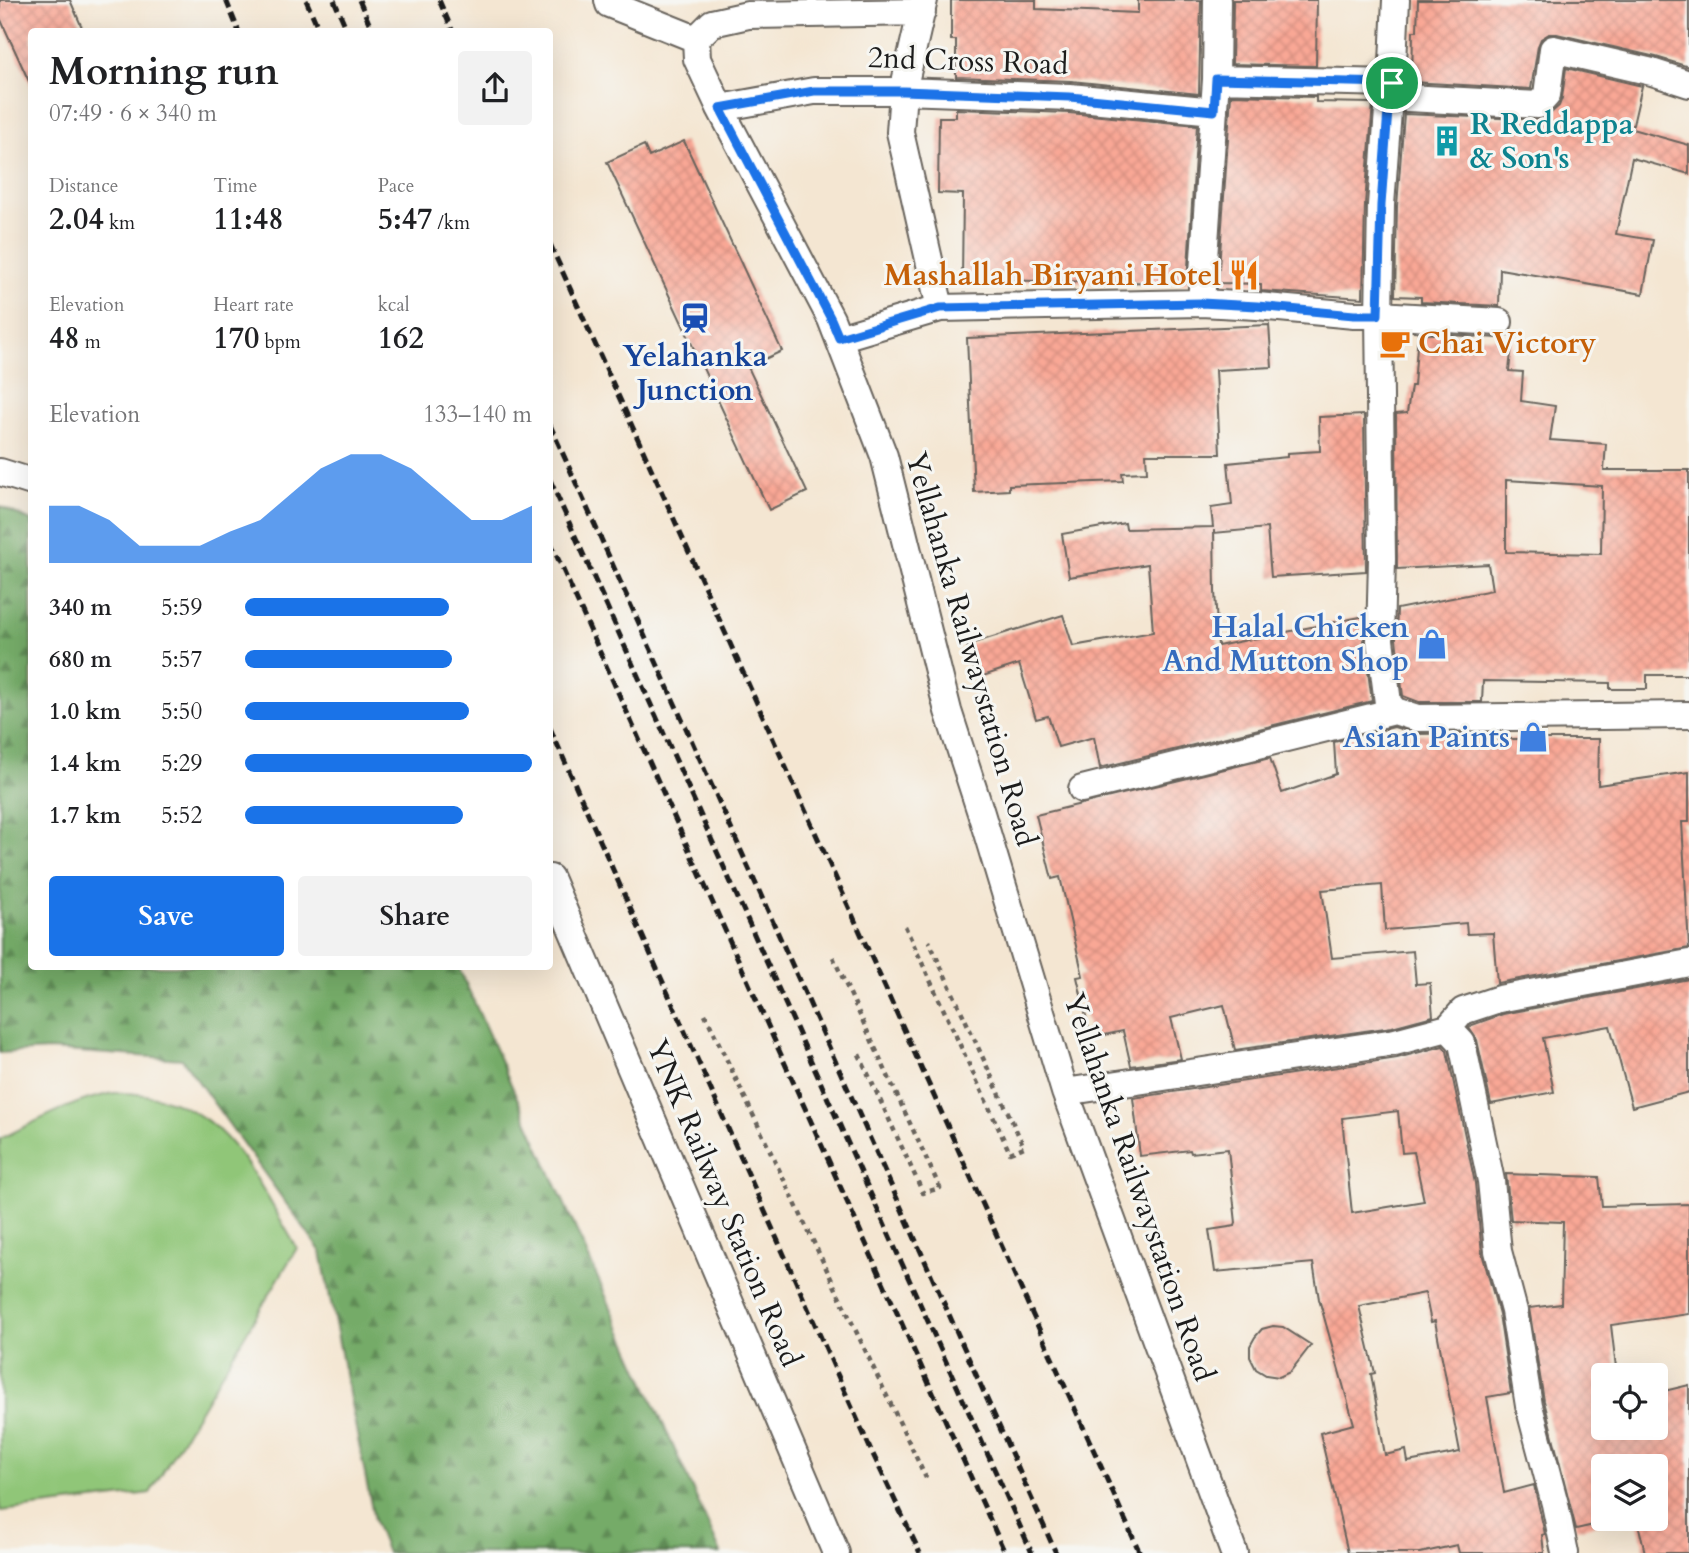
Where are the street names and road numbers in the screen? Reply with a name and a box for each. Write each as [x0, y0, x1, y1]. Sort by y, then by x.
street label: 2nd Cross Road [867, 37, 1069, 85]
street label: Yellahanka Railwaystation Road [895, 447, 1047, 851]
street label: Yellahanka Railwaystation Road [1053, 987, 1225, 1387]
street label: YNK Railway Station Road [636, 1033, 812, 1373]

